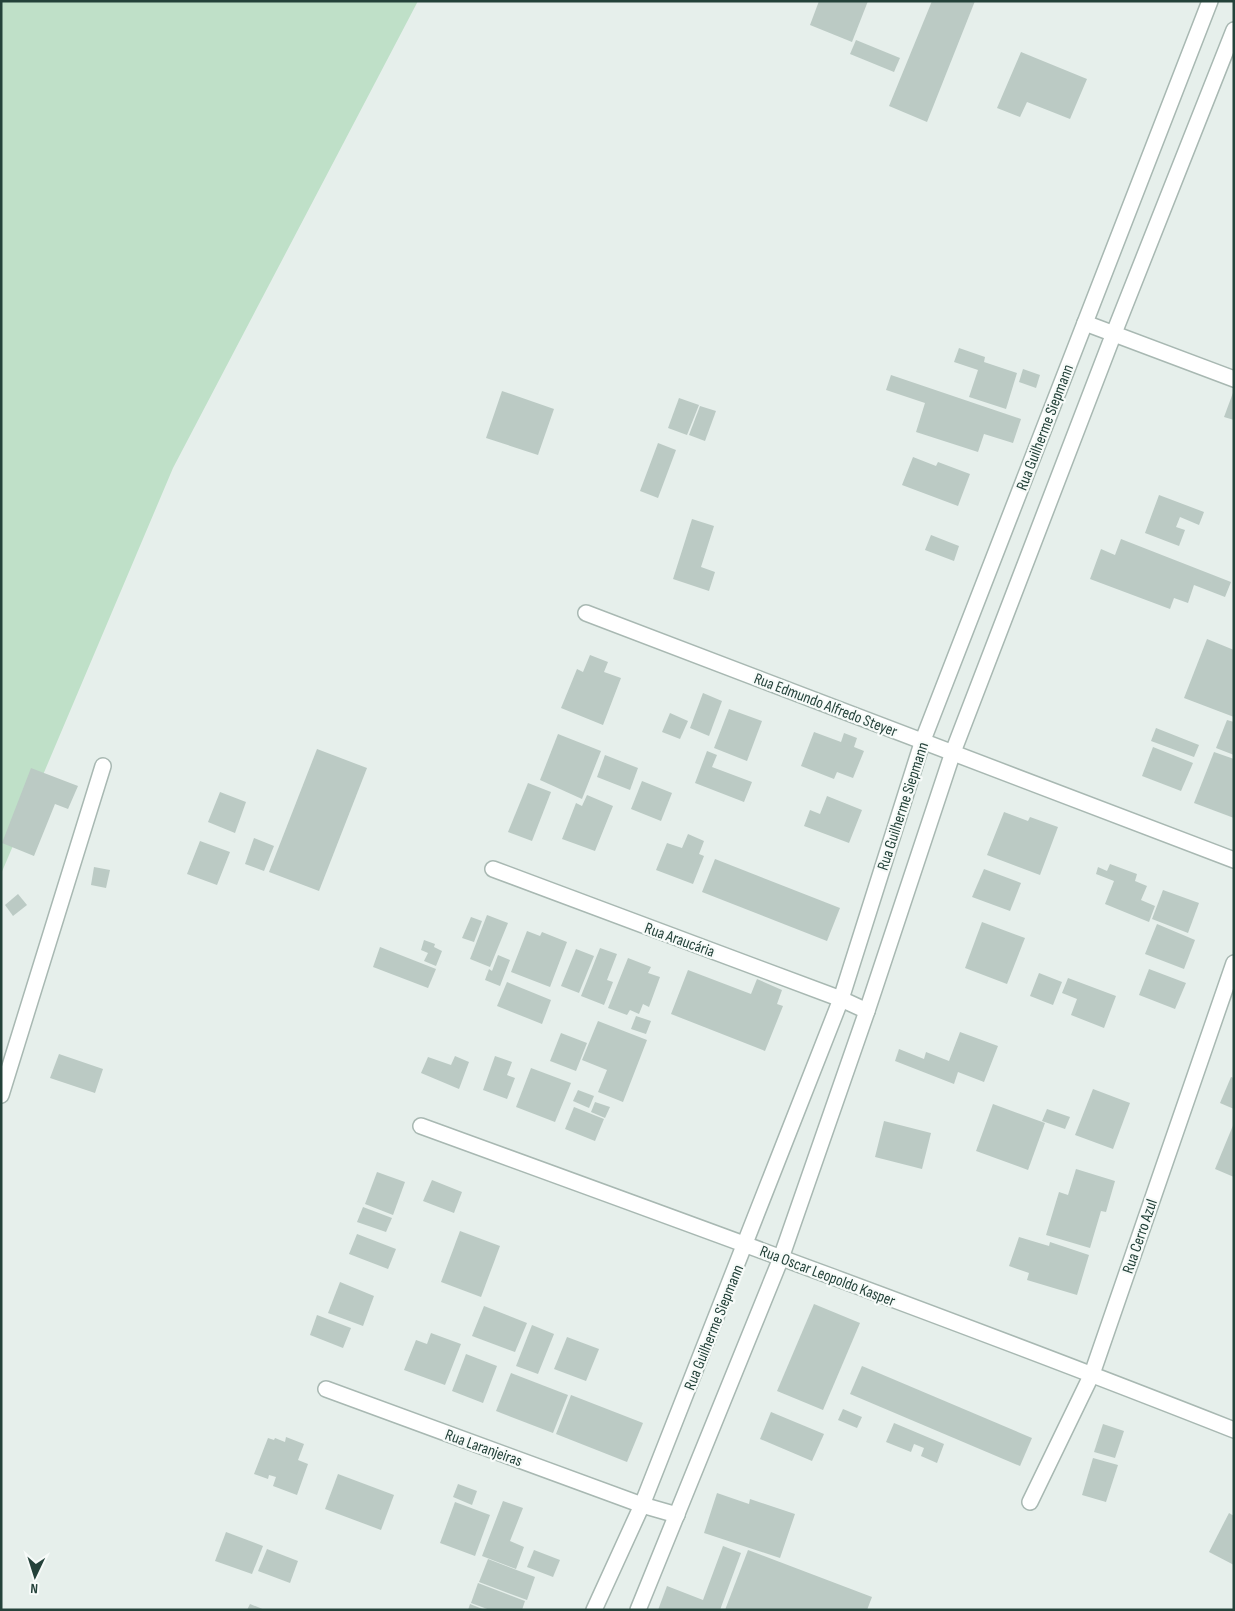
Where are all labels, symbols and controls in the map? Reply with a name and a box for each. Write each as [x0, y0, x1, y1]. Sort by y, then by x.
street label: Rua Guilherme Siepmann [1013, 362, 1078, 493]
street label: Rua Edmundo Alfredo Steyer [751, 669, 900, 742]
street label: Rua Guilherme Siepmann [874, 740, 933, 873]
street label: Rua Araucária [642, 919, 717, 962]
street label: Rua Cerro Azul [1119, 1197, 1162, 1276]
street label: Rua Oscar Leopoldo Kasper [757, 1242, 898, 1311]
street label: Rua Guilherme Siepmann [681, 1262, 748, 1393]
street label: Rua Laranjeiras [442, 1426, 525, 1471]
north arrow [10, 1551, 60, 1601]
text: N [30, 1580, 38, 1597]

